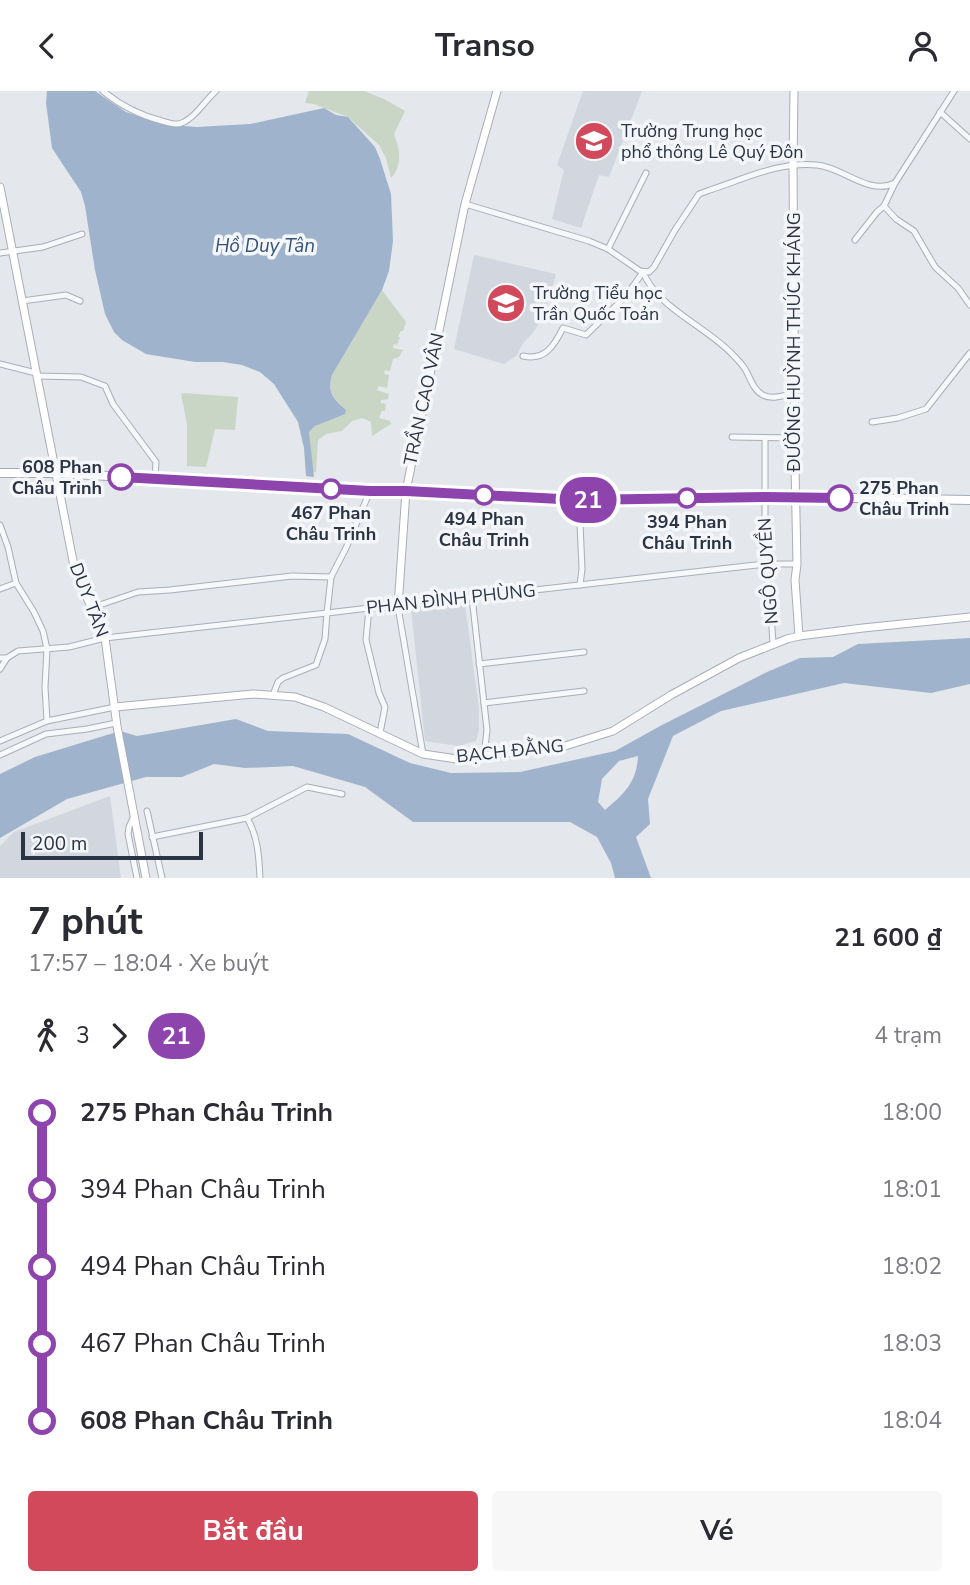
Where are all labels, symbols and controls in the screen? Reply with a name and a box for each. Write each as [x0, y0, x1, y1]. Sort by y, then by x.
text: Transo [435, 24, 535, 67]
icon: back [28, 27, 66, 65]
icon: person [904, 27, 942, 65]
place label: Trường Trung học phổ thông Lê Quý Đôn [621, 119, 804, 164]
school or university icon: Trường Trung học phổ thông Lê Quý Đôn [573, 120, 615, 162]
street label: ĐƯỜNG HUỲNH THÚC KHÁNG [782, 212, 806, 473]
water label: Hồ Duy Tân [215, 233, 315, 259]
place label: Trường Tiểu học Trần Quốc Toản [533, 281, 662, 326]
school or university icon: Trường Tiểu học Trần Quốc Toản [485, 282, 527, 324]
street label: TRẦN CAO VÂN [397, 330, 450, 467]
place label: 608 Phan Châu Trinh [12, 455, 102, 500]
marker: 608 Phan Châu Trinh [108, 464, 134, 490]
place label: 275 Phan Châu Trinh [859, 476, 949, 521]
line badge: 21 [556, 477, 620, 523]
marker: 467 Phan Châu Trinh [321, 479, 341, 499]
text: 21 [574, 484, 602, 516]
marker: 494 Phan Châu Trinh [474, 485, 494, 505]
marker: 275 Phan Châu Trinh [827, 485, 853, 511]
marker: 394 Phan Châu Trinh [677, 488, 697, 508]
place label: 467 Phan Châu Trinh [286, 501, 376, 546]
place label: 494 Phan Châu Trinh [439, 507, 529, 552]
place label: 394 Phan Châu Trinh [642, 510, 732, 555]
street label: NGÔ QUYỀN [751, 517, 784, 625]
street label: DUY TÂN [64, 559, 114, 641]
street label: PHAN ĐÌNH PHÙNG [365, 578, 537, 620]
street label: BẠCH ĐẰNG [455, 732, 565, 769]
scale bar [21, 829, 203, 861]
text: 200 m [32, 831, 87, 857]
text: 7 phút [28, 896, 143, 947]
text: 21 600 ₫ [834, 920, 942, 955]
text: 17:57 – 18:04 · Xe buýt [28, 948, 269, 979]
icon: walk [28, 1017, 66, 1055]
icon: forward [100, 1017, 138, 1055]
text: 3 [76, 1020, 90, 1051]
text: 21 [162, 1020, 191, 1052]
text: 4 trạm [874, 1020, 942, 1051]
text: 275 Phan Châu Trinh [80, 1095, 333, 1130]
text: 18:00 [882, 1097, 942, 1128]
text: 394 Phan Châu Trinh [80, 1172, 326, 1207]
text: 18:01 [882, 1174, 942, 1205]
text: 494 Phan Châu Trinh [80, 1249, 326, 1284]
text: 18:02 [882, 1251, 942, 1282]
text: 467 Phan Châu Trinh [80, 1326, 326, 1361]
text: 18:03 [882, 1328, 942, 1359]
text: 608 Phan Châu Trinh [80, 1403, 333, 1438]
text: 18:04 [882, 1405, 942, 1436]
button: Bắt đầu [28, 1491, 478, 1571]
button: Vé [492, 1491, 942, 1571]

